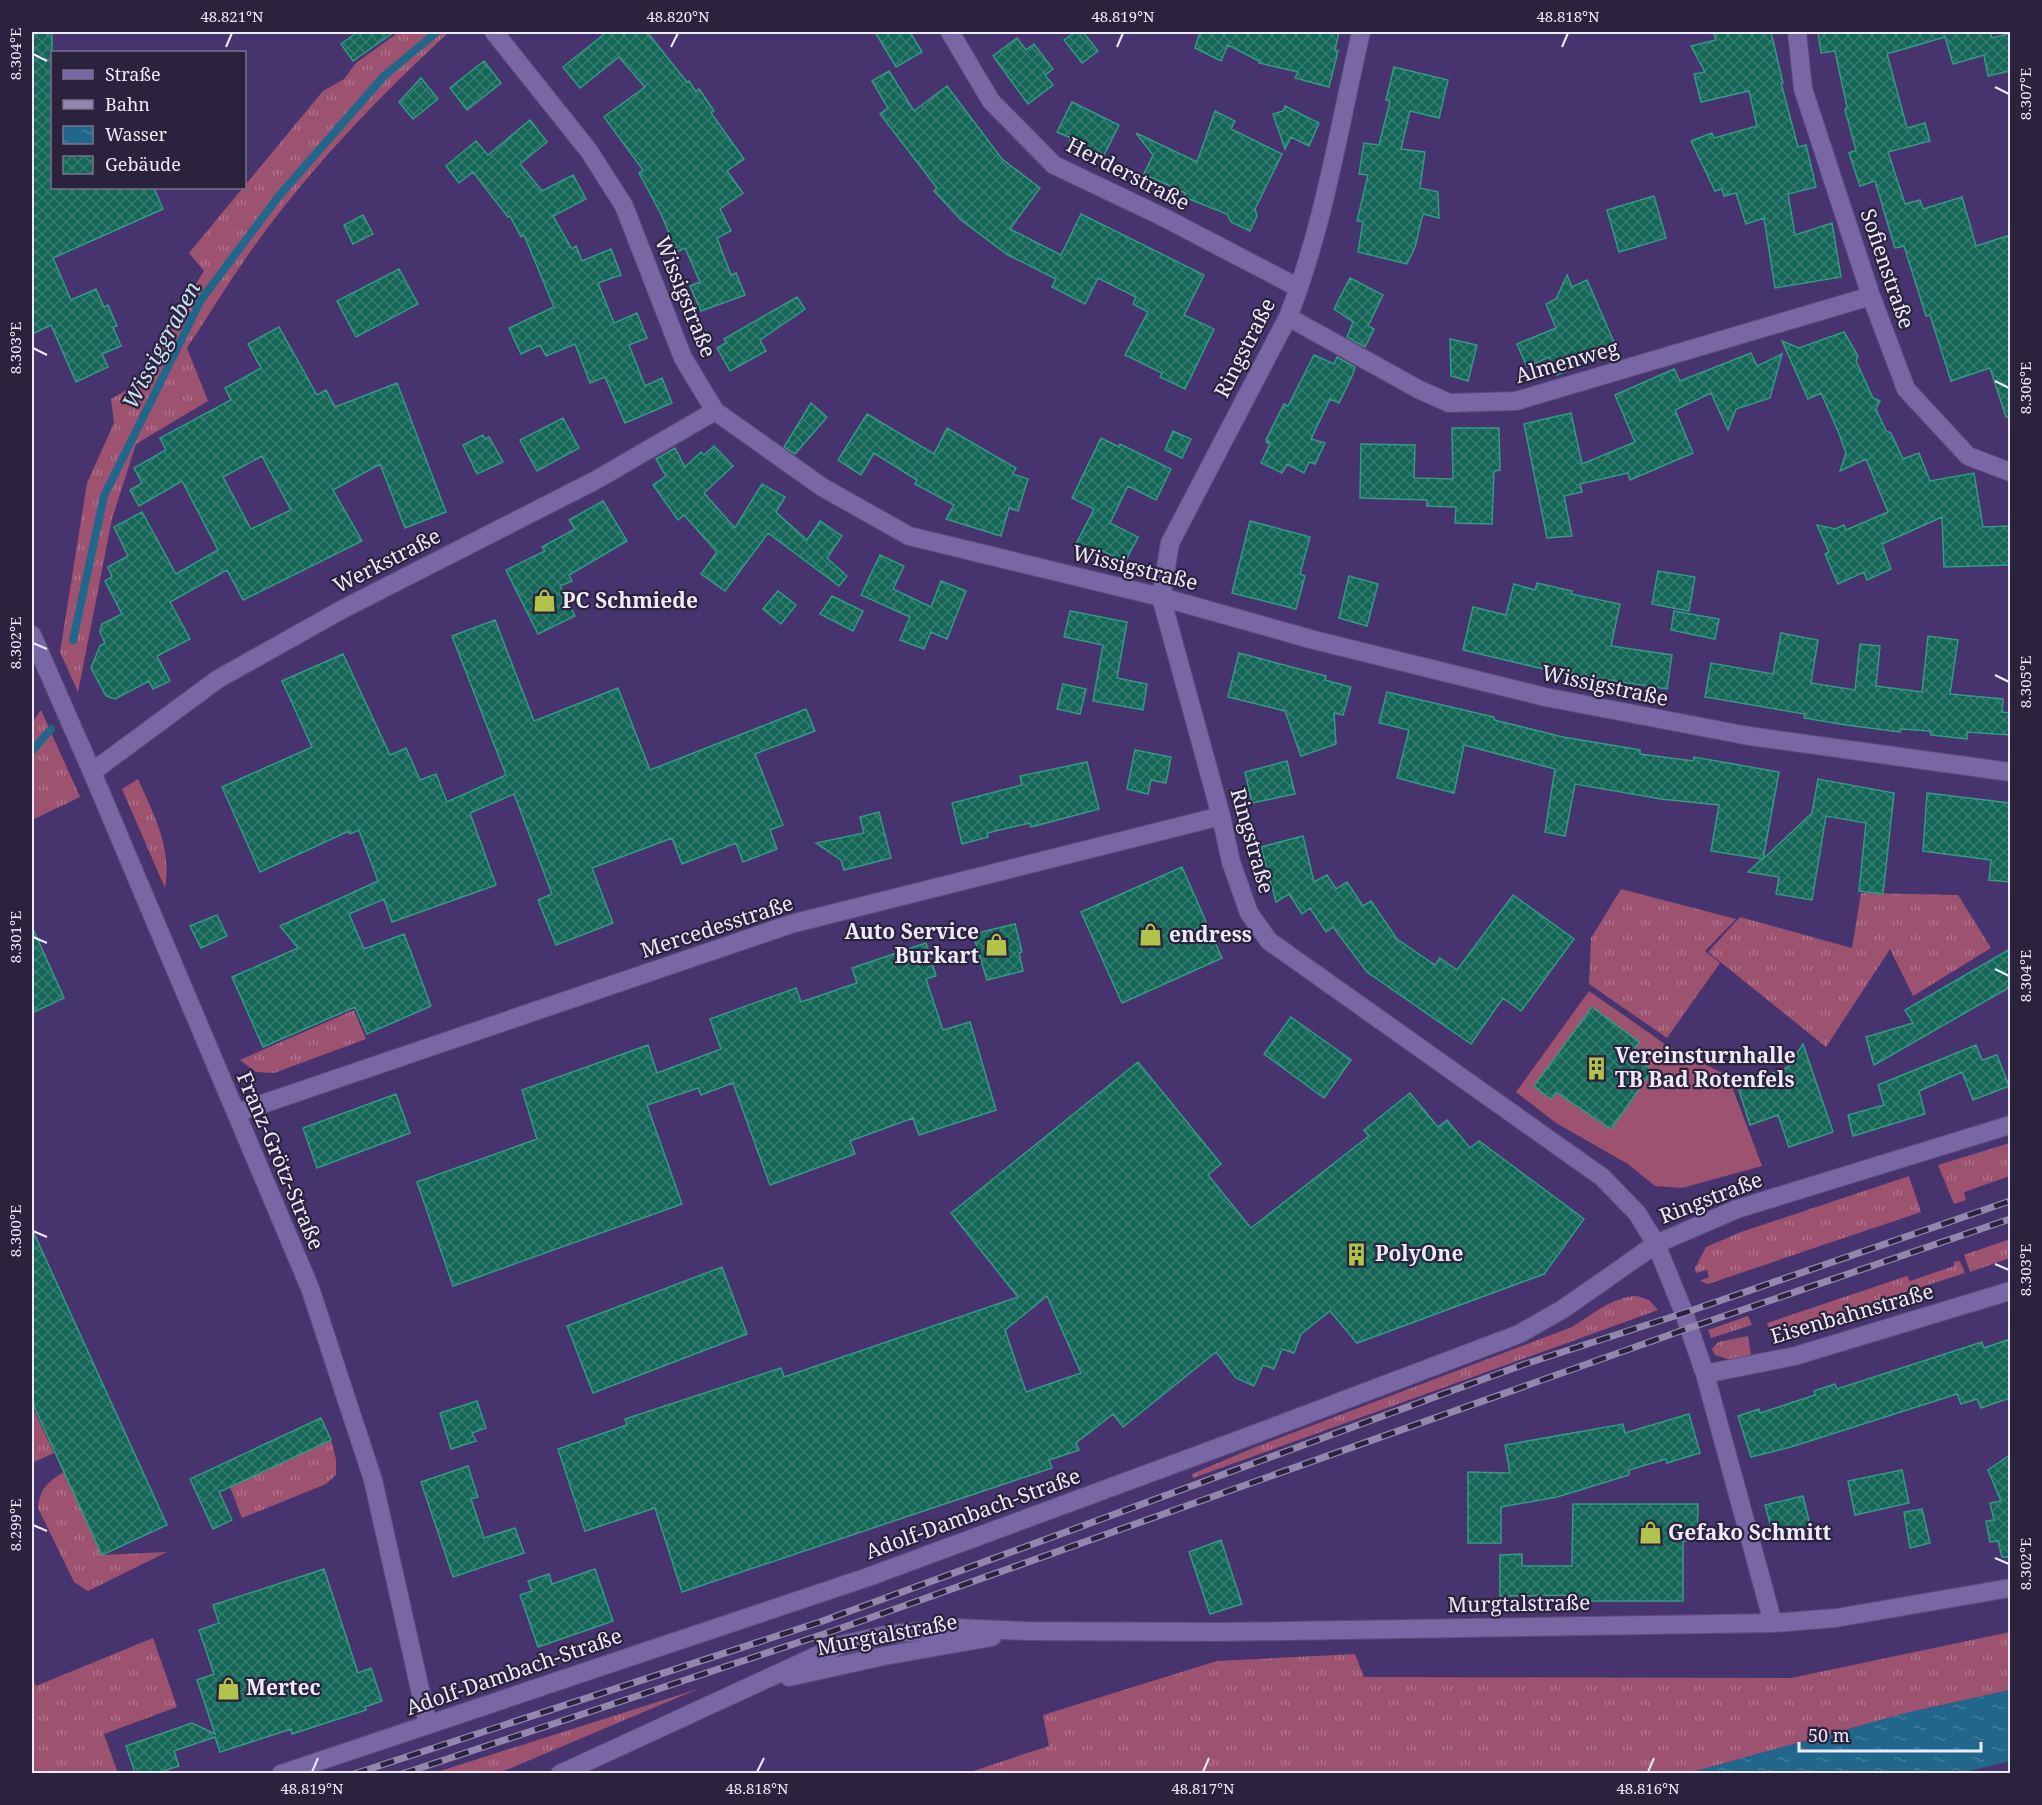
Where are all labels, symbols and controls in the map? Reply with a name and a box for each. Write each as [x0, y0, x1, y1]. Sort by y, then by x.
text: 48.821°N [200, 6, 264, 26]
text: 48.820°N [646, 6, 710, 26]
text: 48.819°N [1091, 6, 1155, 26]
text: 48.818°N [1536, 6, 1600, 26]
text: 8.304°E [5, 28, 25, 80]
legend [51, 51, 246, 189]
text: Straße [105, 62, 161, 86]
text: 8.307°E [2015, 68, 2035, 120]
text: Bahn [105, 92, 150, 116]
text: Wasser [105, 122, 168, 146]
street label: Herderstraße [1062, 130, 1195, 216]
text: Gebäude [105, 152, 181, 176]
street label: Sofienstraße [1854, 205, 1922, 332]
street label: Wissigstraße [649, 232, 723, 362]
water label: Wissiggraben [114, 276, 206, 413]
street label: Ringstraße [1207, 293, 1281, 402]
text: 8.303°E [5, 322, 25, 374]
street label: Almenweg [1512, 333, 1622, 389]
text: 8.306°E [2015, 362, 2035, 414]
street label: Werkstraße [328, 521, 445, 599]
street label: Wissigstraße [1069, 538, 1201, 596]
place label: PC Schmiede [562, 586, 698, 614]
shop icon: PC Schmiede [531, 588, 557, 614]
text: 8.302°E [5, 617, 25, 669]
text: 8.305°E [2015, 656, 2035, 708]
street label: Wissigstraße [1539, 658, 1671, 712]
street label: Ringstraße [1225, 785, 1281, 897]
street label: Mercedesstraße [637, 888, 797, 964]
text: 8.301°E [5, 911, 25, 963]
place label: Auto Service Burkart [844, 917, 979, 969]
place label: endress [1169, 920, 1252, 948]
shop icon: endress [1138, 922, 1164, 948]
shop icon: Auto Service Burkart [984, 931, 1010, 957]
text: 8.304°E [2015, 950, 2035, 1002]
place label: Vereinsturnhalle TB Bad Rotenfels [1615, 1041, 1796, 1093]
building icon: Vereinsturnhalle TB Bad Rotenfels [1584, 1055, 1610, 1081]
street label: Franz-Grötz-Straße [231, 1067, 331, 1254]
street label: Ringstraße [1655, 1165, 1766, 1230]
text: 8.300°E [5, 1205, 25, 1257]
place label: PolyOne [1375, 1239, 1463, 1267]
building icon: PolyOne [1344, 1241, 1370, 1267]
text: 8.303°E [2015, 1244, 2035, 1296]
street label: Eisenbahnstraße [1767, 1276, 1937, 1350]
street label: Adolf-Dambach-Straße [861, 1461, 1084, 1565]
text: 8.299°E [5, 1499, 25, 1551]
place label: Gefako Schmitt [1668, 1518, 1831, 1546]
shop icon: Gefako Schmitt [1637, 1520, 1663, 1546]
text: 8.302°E [2015, 1538, 2035, 1590]
street label: Murgtalstraße [1447, 1588, 1591, 1618]
street label: Murgtalstraße [814, 1607, 960, 1661]
street label: Adolf-Dambach-Straße [402, 1621, 626, 1721]
place label: Mertec [246, 1673, 321, 1701]
shop icon: Mertec [215, 1675, 241, 1701]
scale bar [1799, 1715, 1980, 1753]
text: 50 m [1808, 1723, 1850, 1747]
text: 48.819°N [280, 1778, 344, 1798]
text: 48.818°N [725, 1778, 789, 1798]
text: 48.817°N [1171, 1778, 1235, 1798]
text: 48.816°N [1616, 1778, 1680, 1798]

